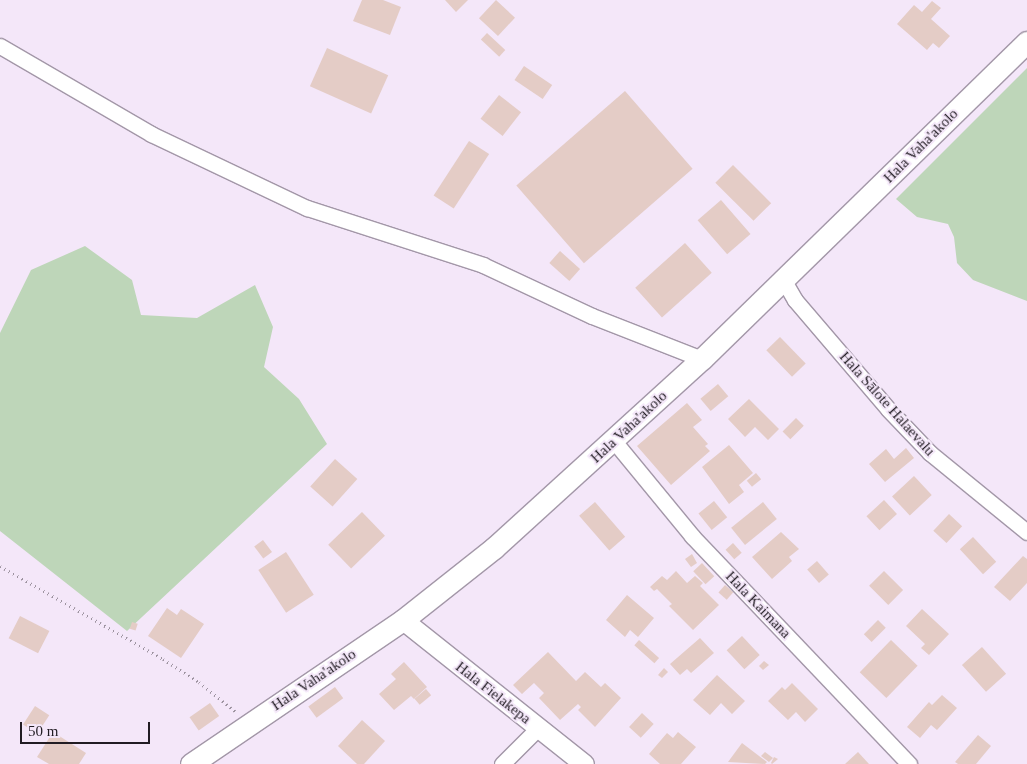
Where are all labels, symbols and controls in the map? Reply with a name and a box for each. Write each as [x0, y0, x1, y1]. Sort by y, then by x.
street label: Hala Vaha'akolo [880, 105, 962, 187]
street label: Hala Sālote Halaevalu [835, 348, 939, 460]
street label: Hala Vaha'akolo [587, 387, 671, 467]
street label: Hala Kaimana [722, 568, 794, 642]
street label: Hala Vaha'akolo [268, 645, 360, 715]
street label: Hala Fielakepa [452, 658, 534, 728]
scale bar [22, 712, 152, 744]
text: 50 m [28, 723, 58, 739]

